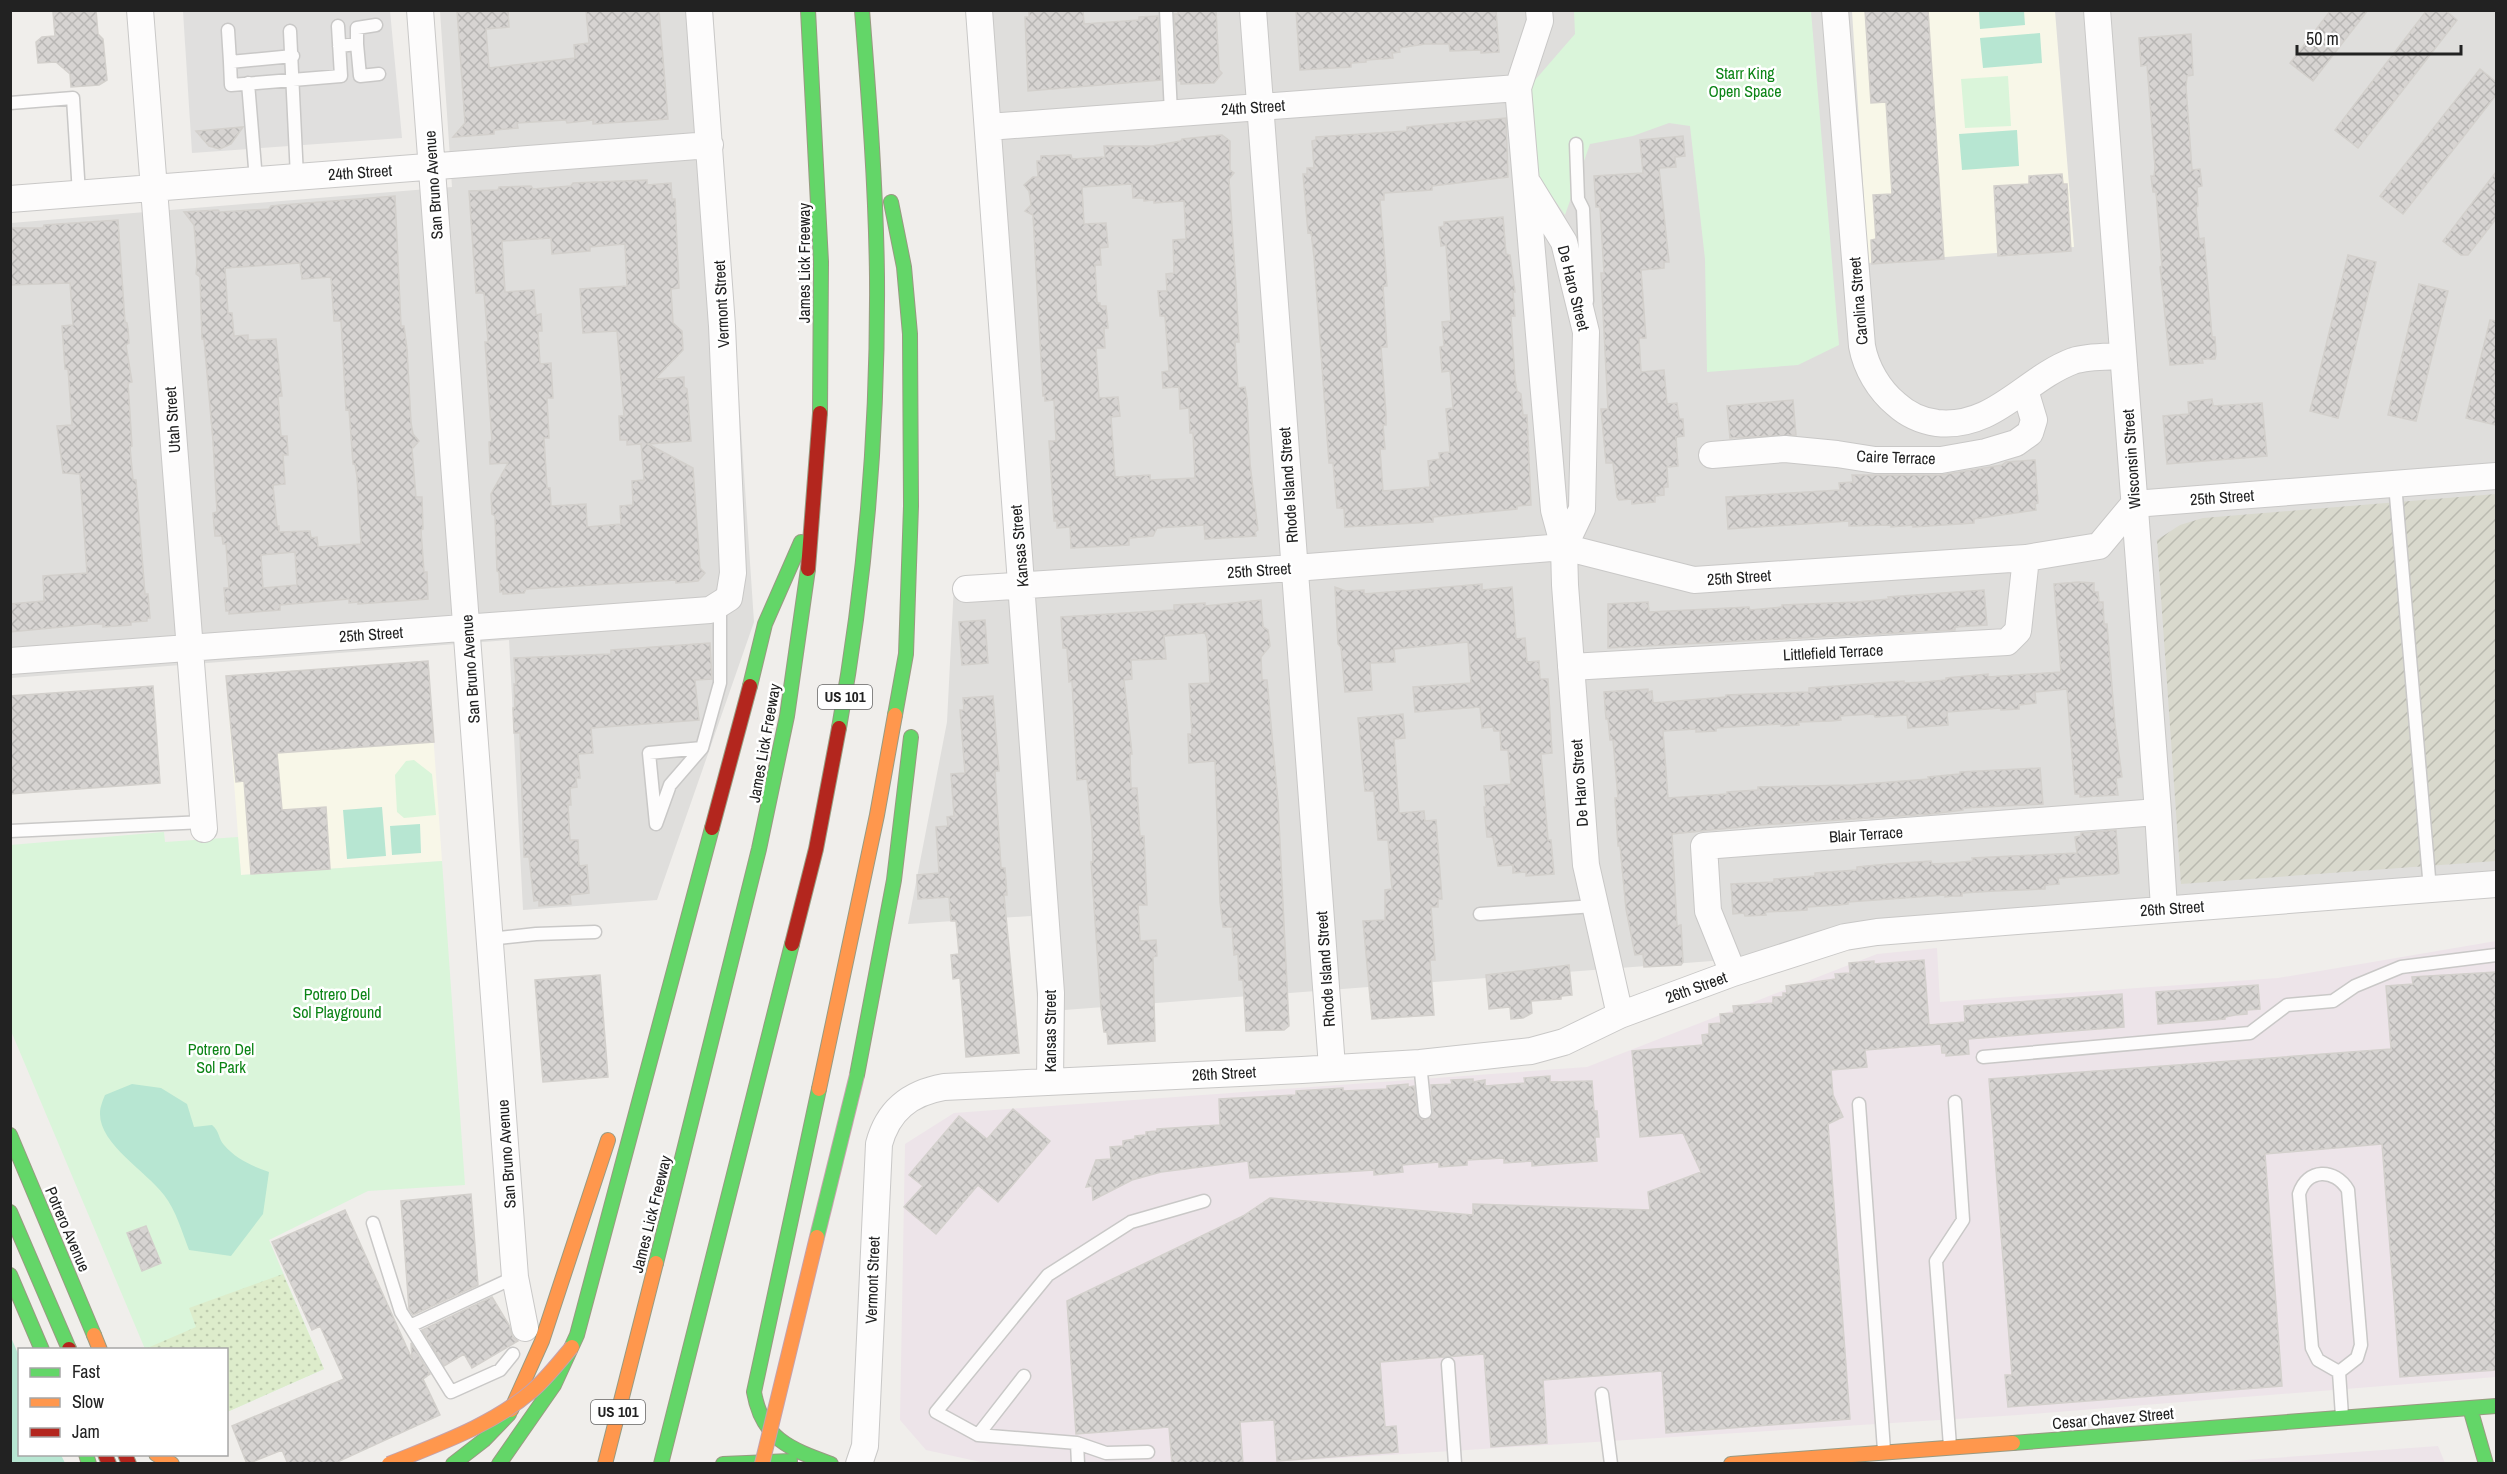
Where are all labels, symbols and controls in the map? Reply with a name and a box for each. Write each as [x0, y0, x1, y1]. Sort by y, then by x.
scale bar [2297, 18, 2460, 56]
text: 50 m [2306, 26, 2339, 51]
park label: Starr King Open Space [1709, 62, 1781, 102]
street label: 24th Street [1220, 94, 1286, 120]
street label: San Bruno Avenue [418, 130, 448, 240]
street label: 24th Street [327, 159, 393, 185]
street label: James Lick Freeway [793, 202, 815, 323]
street label: De Haro Street [1553, 243, 1595, 333]
street label: Carolina Street [1843, 256, 1873, 346]
street label: Vermont Street [708, 259, 734, 348]
street label: Utah Street [159, 386, 185, 454]
street label: Wisconsin Street [2117, 408, 2145, 510]
street label: Rhode Island Street [1273, 426, 1303, 544]
street label: Caire Terrace [1856, 445, 1936, 469]
street label: 25th Street [2189, 484, 2255, 510]
street label: Kansas Street [1004, 504, 1034, 588]
street label: 25th Street [1226, 557, 1292, 583]
street label: 25th Street [1706, 564, 1772, 590]
street label: San Bruno Avenue [455, 614, 485, 724]
street label: 25th Street [338, 621, 404, 647]
street label: Littlefield Terrace [1782, 638, 1884, 666]
street label: James Lick Freeway [743, 681, 785, 804]
road number: US 101 [818, 685, 872, 709]
street label: De Haro Street [1565, 738, 1593, 827]
street label: Blair Terrace [1828, 820, 1904, 848]
street label: 26th Street [2139, 895, 2205, 921]
street label: Rhode Island Street [1310, 910, 1340, 1028]
street label: 26th Street [1662, 966, 1730, 1008]
park label: Potrero Del Sol Playground [293, 983, 381, 1023]
street label: Kansas Street [1039, 989, 1061, 1072]
park label: Potrero Del Sol Park [188, 1038, 254, 1078]
street label: 26th Street [1191, 1060, 1257, 1086]
street label: San Bruno Avenue [491, 1099, 521, 1209]
street label: James Lick Freeway [626, 1153, 676, 1275]
street label: Potrero Avenue [40, 1183, 96, 1275]
street label: Vermont Street [859, 1236, 885, 1324]
legend [18, 1348, 228, 1456]
text: Fast [72, 1359, 100, 1384]
text: Slow [72, 1389, 104, 1414]
road number: US 101 [591, 1400, 645, 1424]
street label: Cesar Chavez Street [2051, 1402, 2175, 1434]
text: Jam [72, 1419, 100, 1444]

